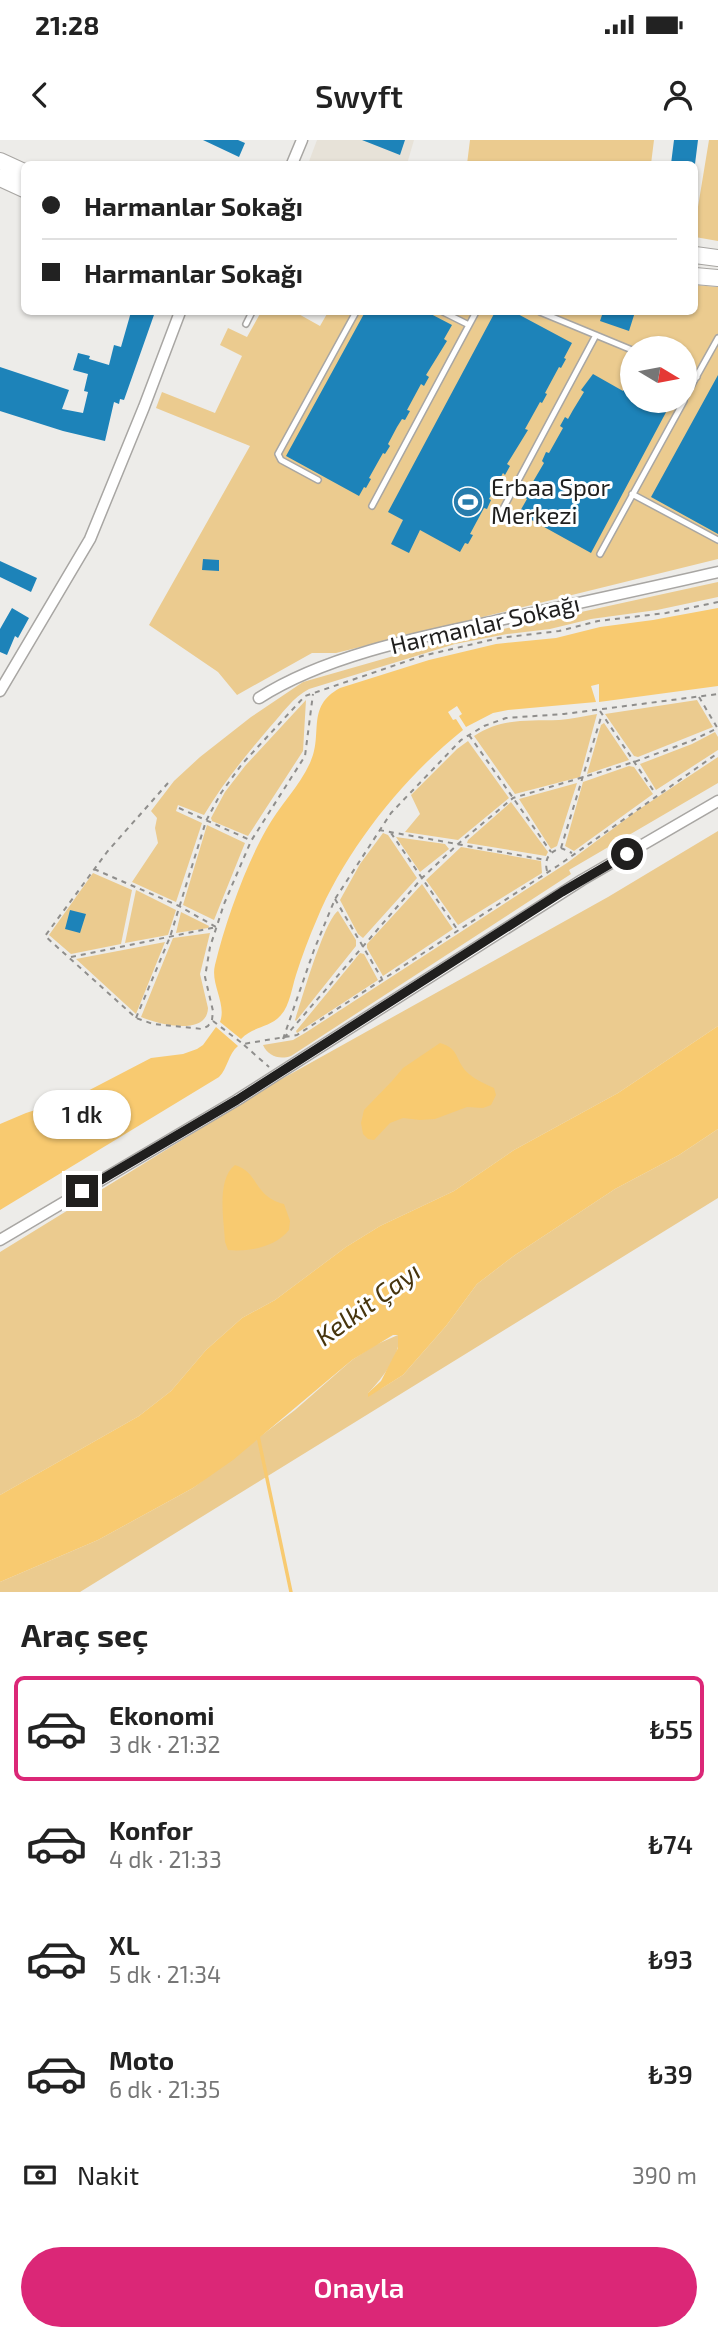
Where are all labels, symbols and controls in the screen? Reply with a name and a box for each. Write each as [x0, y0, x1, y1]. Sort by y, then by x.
text: 21:28 [35, 9, 99, 40]
icon: back [21, 76, 59, 114]
text: Swyft [315, 76, 403, 114]
icon: person [659, 76, 697, 114]
text: Harmanlar Sokağı [84, 190, 303, 221]
text: Harmanlar Sokağı [84, 257, 303, 288]
north arrow [620, 336, 696, 413]
map controls [620, 336, 697, 413]
place label: Erbaa Spor Merkezi [491, 472, 610, 529]
sports icon: Erbaa Spor Merkezi [451, 485, 485, 519]
street label: Harmanlar Sokağı [387, 588, 582, 659]
route start [611, 838, 643, 870]
callout: 1 dk [33, 1090, 131, 1138]
text: 1 dk [62, 1100, 102, 1128]
route end [66, 1175, 98, 1207]
water label: Kelkit Çayı [309, 1254, 427, 1353]
text: Araç seç [21, 1615, 148, 1653]
icon: car [25, 1697, 88, 1760]
text: Ekonomi [109, 1699, 215, 1730]
text: ₺55 [650, 1713, 693, 1744]
text: 3 dk · 21:32 [109, 1730, 220, 1758]
icon: car [25, 1812, 88, 1875]
text: Konfor [109, 1814, 193, 1845]
text: ₺74 [648, 1828, 693, 1859]
text: 4 dk · 21:33 [109, 1845, 222, 1873]
icon: car [25, 1927, 88, 1990]
text: XL [109, 1929, 140, 1960]
text: ₺93 [648, 1943, 693, 1974]
text: 5 dk · 21:34 [109, 1960, 221, 1988]
icon: car [25, 2042, 88, 2105]
text: Moto [109, 2044, 174, 2075]
text: ₺39 [648, 2058, 693, 2089]
text: 6 dk · 21:35 [109, 2075, 220, 2103]
icon: cash [21, 2156, 59, 2194]
text: Nakit [77, 2159, 139, 2190]
text: 390 m [632, 2161, 697, 2189]
button: Onayla [21, 2247, 697, 2327]

